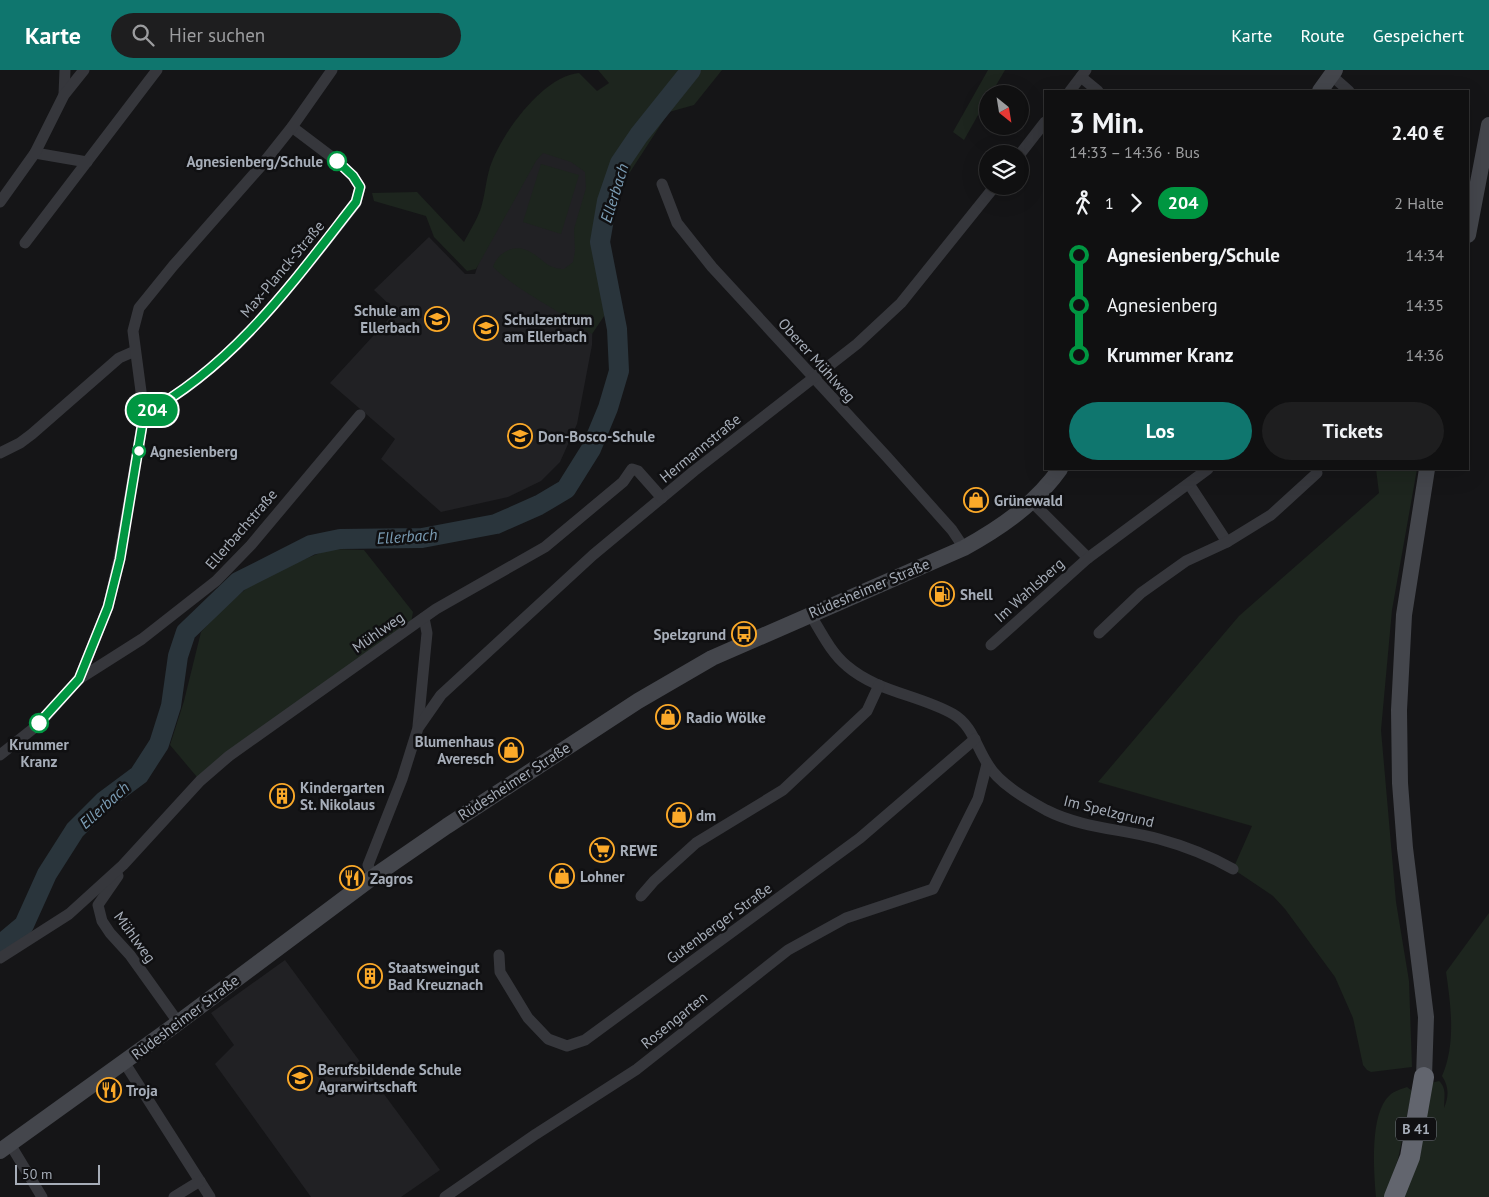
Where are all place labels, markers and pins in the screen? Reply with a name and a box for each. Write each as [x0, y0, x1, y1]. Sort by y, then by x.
marker: Agnesienberg/Schule [327, 151, 347, 171]
place label: Agnesienberg/Schule [186, 152, 323, 171]
place label: Schule am Ellerbach [354, 301, 420, 337]
school or university icon: Schule am Ellerbach [424, 306, 450, 332]
place label: Schulzentrum am Ellerbach [504, 310, 592, 346]
school or university icon: Schulzentrum am Ellerbach [473, 315, 499, 341]
school or university icon: Don-Bosco-Schule [507, 423, 533, 449]
place label: Don-Bosco-Schule [538, 427, 655, 446]
place label: Agnesienberg [150, 442, 238, 461]
marker: Agnesienberg [132, 444, 146, 458]
shop icon: Grünewald [963, 487, 989, 513]
place label: Grünewald [994, 491, 1063, 510]
fuel station icon: Shell [929, 581, 955, 607]
place label: Shell [960, 585, 993, 604]
bus stop icon: Spelzgrund [731, 621, 757, 647]
place label: Spelzgrund [654, 625, 726, 644]
shop icon: Radio Wölke [655, 704, 681, 730]
place label: Radio Wölke [686, 708, 766, 727]
marker: Krummer Kranz [29, 713, 49, 733]
place label: Blumenhaus Averesch [415, 732, 494, 768]
place label: Krummer Kranz [9, 735, 69, 771]
shop icon: Blumenhaus Averesch [498, 737, 524, 763]
place label: Kindergarten St. Nikolaus [300, 778, 385, 814]
building icon: Kindergarten St. Nikolaus [269, 783, 295, 809]
shop icon: dm [666, 802, 692, 828]
place label: dm [696, 806, 716, 825]
supermarket icon: REWE [589, 837, 615, 863]
place label: REWE [620, 841, 658, 860]
shop icon: Lohner [549, 863, 575, 889]
restaurant icon: Zagros [339, 865, 365, 891]
place label: Lohner [580, 867, 625, 886]
place label: Zagros [370, 869, 413, 888]
place label: Staatsweingut Bad Kreuznach [388, 958, 483, 994]
building icon: Staatsweingut Bad Kreuznach [357, 963, 383, 989]
place label: Berufsbildende Schule Agrarwirtschaft [318, 1060, 462, 1096]
school or university icon: Berufsbildende Schule Agrarwirtschaft [287, 1065, 313, 1091]
restaurant icon: Troja [96, 1077, 122, 1103]
place label: Troja [126, 1081, 158, 1100]

